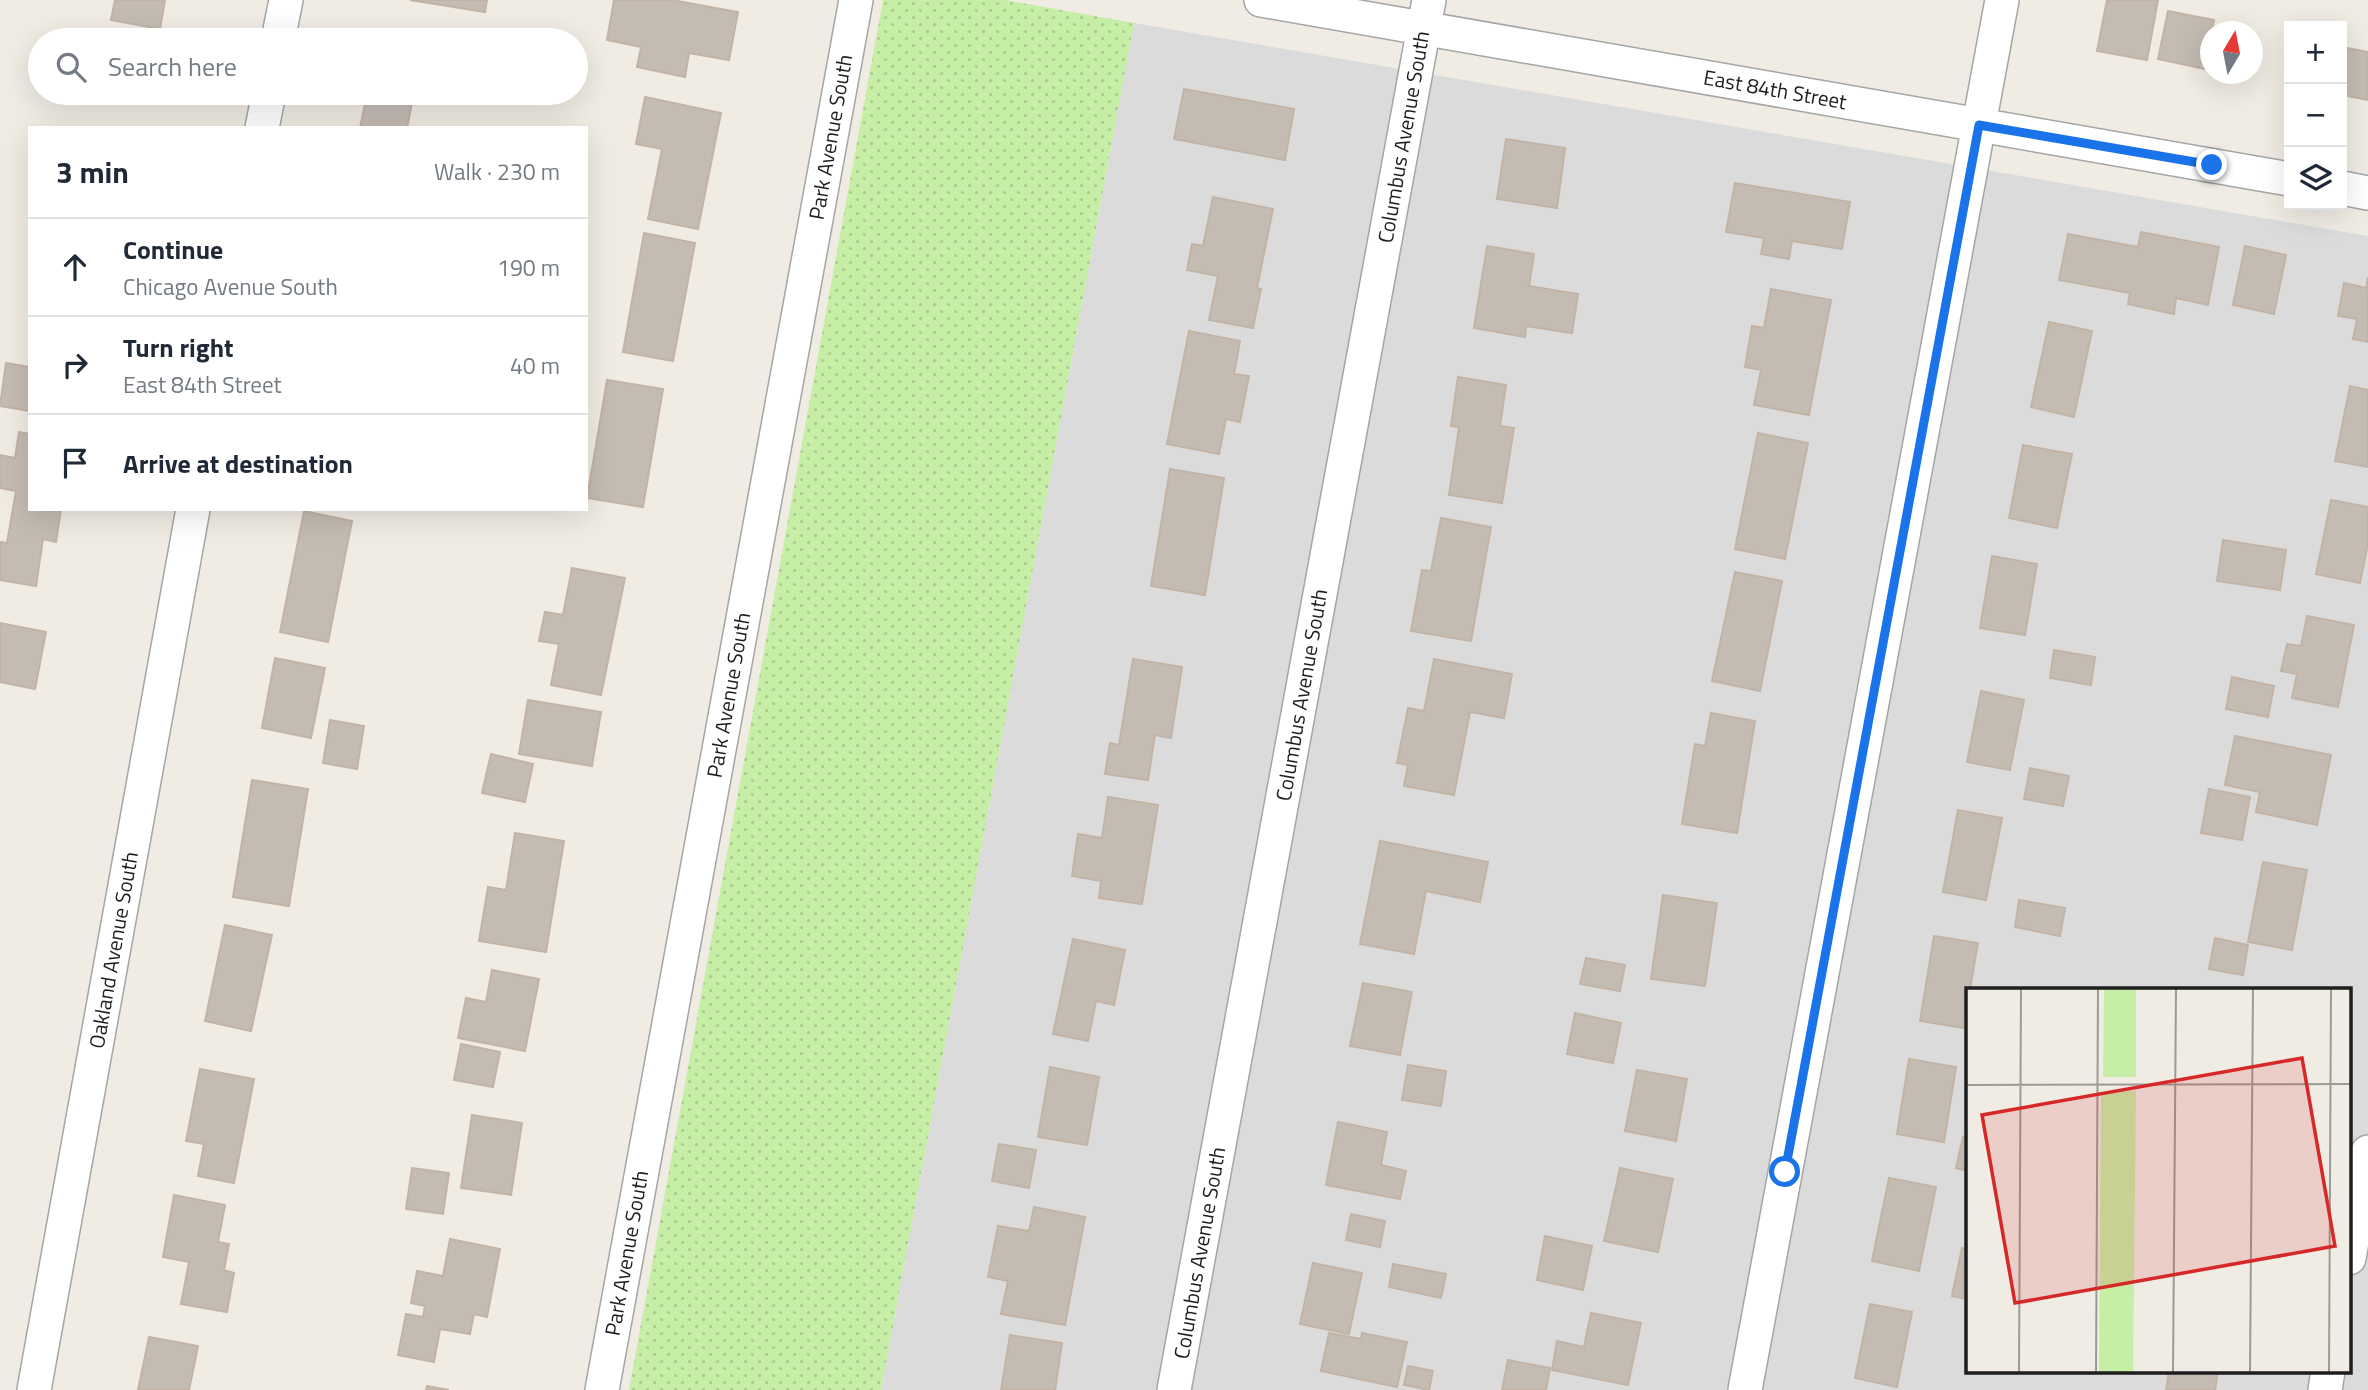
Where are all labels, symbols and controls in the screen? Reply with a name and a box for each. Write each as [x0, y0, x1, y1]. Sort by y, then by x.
north arrow [2200, 21, 2263, 84]
map controls [2284, 21, 2347, 210]
button: + [2284, 21, 2347, 84]
search box [28, 28, 588, 105]
street label: Columbus Avenue South [1369, 28, 1437, 245]
text: Search here [108, 47, 237, 86]
icon: search [52, 48, 90, 86]
street label: Park Avenue South [800, 52, 860, 222]
street label: East 84th Street [1701, 61, 1850, 117]
button: − [2284, 84, 2347, 147]
button: layers [2284, 147, 2347, 210]
text: 3 min [56, 149, 129, 195]
route end [2196, 149, 2227, 180]
text: Walk · 230 m [434, 154, 560, 189]
text: Continue [123, 230, 223, 269]
icon: ahead [56, 248, 94, 286]
text: 190 m [497, 250, 560, 285]
text: Chicago Avenue South [123, 269, 338, 304]
text: Turn right [123, 328, 234, 367]
icon: right [56, 346, 94, 384]
text: 40 m [510, 348, 560, 383]
text: East 84th Street [123, 367, 282, 402]
icon: arrive [56, 444, 94, 482]
text: Arrive at destination [123, 444, 353, 483]
street label: Columbus Avenue South [1267, 586, 1335, 803]
street label: Park Avenue South [698, 610, 758, 780]
street label: Oakland Avenue South [80, 849, 146, 1051]
inset map [1966, 988, 2350, 1372]
street label: Columbus Avenue South [1165, 1144, 1233, 1361]
route start [1769, 1156, 1800, 1187]
street label: Park Avenue South [596, 1168, 656, 1338]

